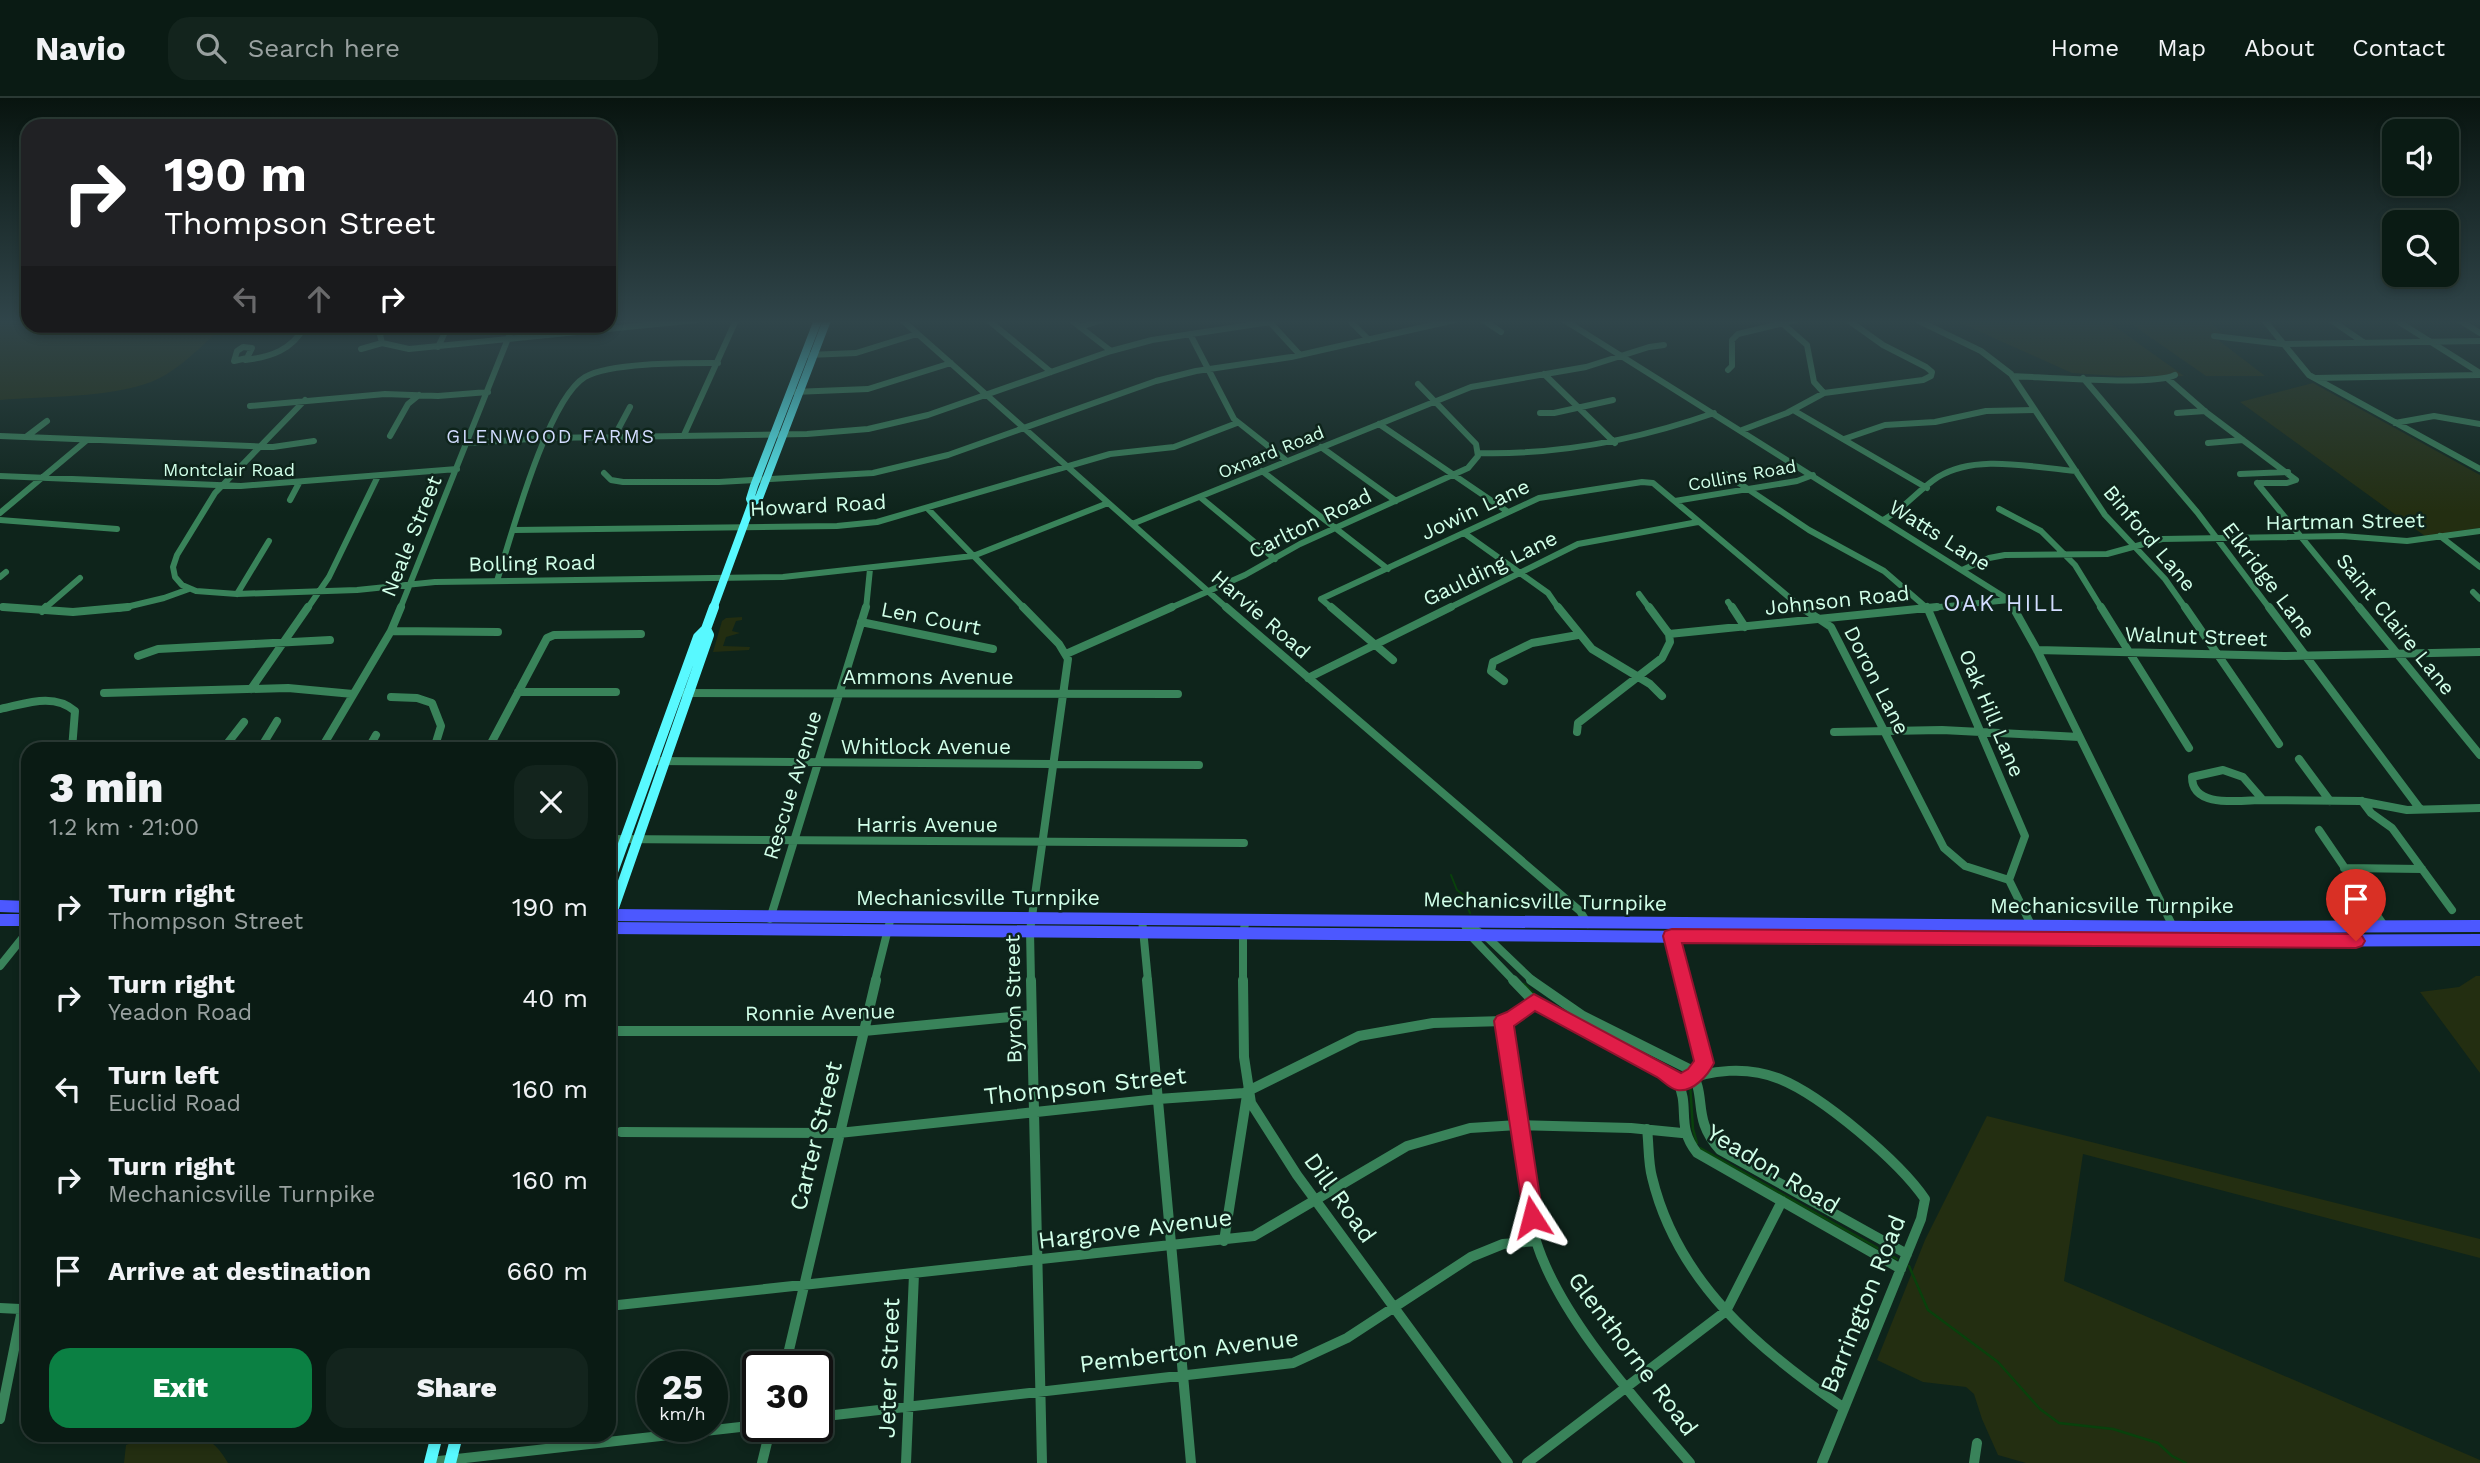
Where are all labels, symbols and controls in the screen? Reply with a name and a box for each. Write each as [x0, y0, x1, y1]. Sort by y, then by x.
search box [168, 17, 658, 80]
text: Navio [35, 29, 126, 68]
icon: search [192, 29, 230, 67]
text: Search here [248, 33, 400, 63]
text: Home [2051, 34, 2119, 62]
text: Map [2157, 34, 2206, 62]
text: About [2244, 34, 2314, 62]
text: Contact [2352, 34, 2445, 62]
map controls [2382, 119, 2459, 287]
button: sound [2382, 119, 2459, 196]
text: 190 m [164, 145, 307, 203]
icon: right [49, 147, 140, 238]
text: Thompson Street [164, 204, 435, 242]
button: search [2382, 210, 2459, 287]
icon: left [227, 280, 265, 318]
icon: ahead [300, 280, 338, 318]
icon: right [373, 280, 411, 318]
street label: Oxnard Road [1215, 421, 1327, 483]
district label: GLENWOOD FARMS [446, 425, 656, 448]
street label: Collins Road [1686, 455, 1798, 495]
street label: Montclair Road [163, 459, 295, 480]
street label: Neale Street [375, 472, 447, 600]
street label: Jowin Lane [1417, 473, 1533, 545]
street label: Binford Lane [2098, 480, 2202, 596]
street label: Carlton Road [1244, 482, 1376, 564]
street label: Howard Road [749, 489, 887, 521]
street label: Watts Lane [1885, 494, 1995, 576]
street label: Hartman Street [2265, 507, 2425, 535]
street label: Elkridge Lane [2217, 517, 2321, 643]
street label: Gaulding Lane [1419, 525, 1561, 611]
street label: Saint Claire Lane [2331, 548, 2461, 700]
street label: Bolling Road [468, 549, 596, 577]
street label: Harvie Road [1206, 564, 1316, 664]
street label: Johnson Road [1763, 580, 1911, 620]
district label: OAK HILL [1943, 590, 2065, 617]
street label: Len Court [879, 596, 983, 640]
street label: Walnut Street [2124, 621, 2268, 651]
street label: Doron Lane [1839, 622, 1915, 738]
street label: Oak Hill Lane [1954, 645, 2030, 781]
street label: Ammons Avenue [842, 664, 1014, 689]
street label: Rescue Avenue [757, 708, 827, 862]
street label: Whitlock Avenue [841, 734, 1011, 759]
text: 3 min [49, 763, 163, 812]
button: close [514, 765, 588, 839]
street label: Harris Avenue [856, 812, 998, 837]
text: 1.2 km · 21:00 [49, 814, 199, 841]
pin [2326, 869, 2386, 941]
text: Turn right [108, 878, 235, 908]
icon: arrive [2337, 880, 2375, 918]
street label: Mechanicsville Turnpike [856, 885, 1100, 910]
street label: Mechanicsville Turnpike [1423, 886, 1667, 916]
icon: right [49, 888, 87, 926]
text: 190 m [512, 892, 588, 922]
street label: Mechanicsville Turnpike [1990, 893, 2234, 918]
text: Thompson Street [108, 908, 303, 935]
street label: Byron Street [999, 934, 1027, 1064]
text: Turn right [108, 969, 235, 999]
icon: right [49, 979, 87, 1017]
text: 40 m [522, 983, 588, 1013]
street label: Ronnie Avenue [745, 998, 895, 1026]
text: Yeadon Road [108, 999, 252, 1026]
street label: Carter Street [784, 1059, 848, 1213]
text: Turn left [108, 1060, 219, 1090]
street label: Thompson Street [982, 1061, 1188, 1111]
icon: left [49, 1070, 87, 1108]
text: 160 m [512, 1074, 588, 1104]
text: Euclid Road [108, 1090, 241, 1117]
street label: Yeadon Road [1701, 1118, 1845, 1220]
street label: Dill Road [1298, 1148, 1382, 1248]
text: Turn right [108, 1151, 235, 1181]
icon: right [49, 1161, 87, 1199]
text: 160 m [512, 1165, 588, 1195]
position arrow [1495, 1180, 1569, 1254]
text: Mechanicsville Turnpike [108, 1181, 375, 1208]
street label: Hargrove Avenue [1036, 1203, 1234, 1255]
street label: Barrington Road [1815, 1211, 1911, 1397]
icon: arrive [49, 1252, 87, 1290]
text: Arrive at destination [108, 1256, 371, 1286]
text: 660 m [507, 1256, 588, 1286]
street label: Glenthorne Road [1562, 1267, 1704, 1441]
street label: Jeter Street [873, 1297, 905, 1439]
street label: Pemberton Avenue [1078, 1324, 1300, 1378]
button: Exit [49, 1348, 312, 1428]
button: Share [326, 1348, 588, 1428]
speed limit sign: 30 [742, 1351, 833, 1442]
text: 25 [662, 1366, 703, 1408]
text: km/h [659, 1403, 706, 1424]

